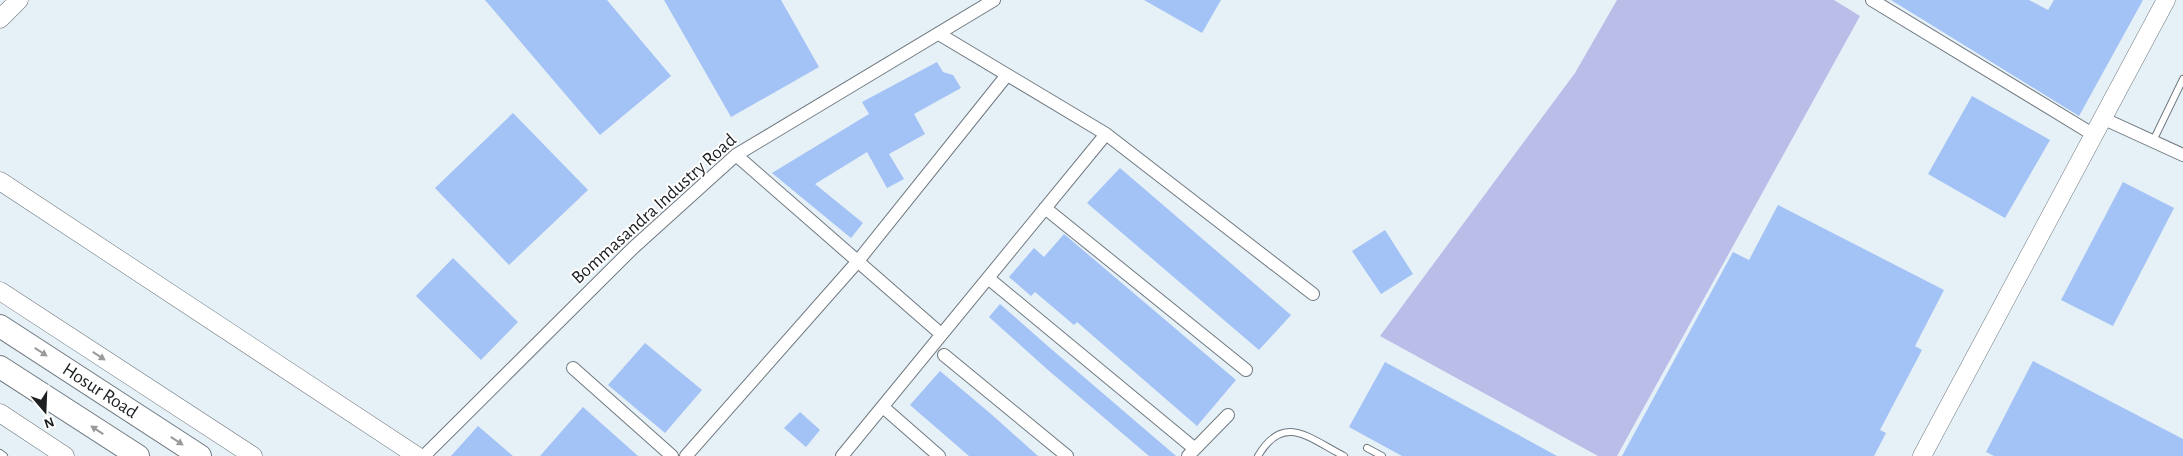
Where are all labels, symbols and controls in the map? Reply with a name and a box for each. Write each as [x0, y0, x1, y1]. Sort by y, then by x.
street label: Bommasandra Industry Road [568, 130, 740, 288]
one-way arrow [34, 348, 48, 357]
one-way arrow [93, 352, 106, 361]
street label: Hosur Road [59, 360, 141, 422]
north arrow [20, 386, 70, 436]
text: N [42, 414, 56, 431]
one-way arrow [90, 425, 104, 435]
one-way arrow [170, 436, 184, 446]

